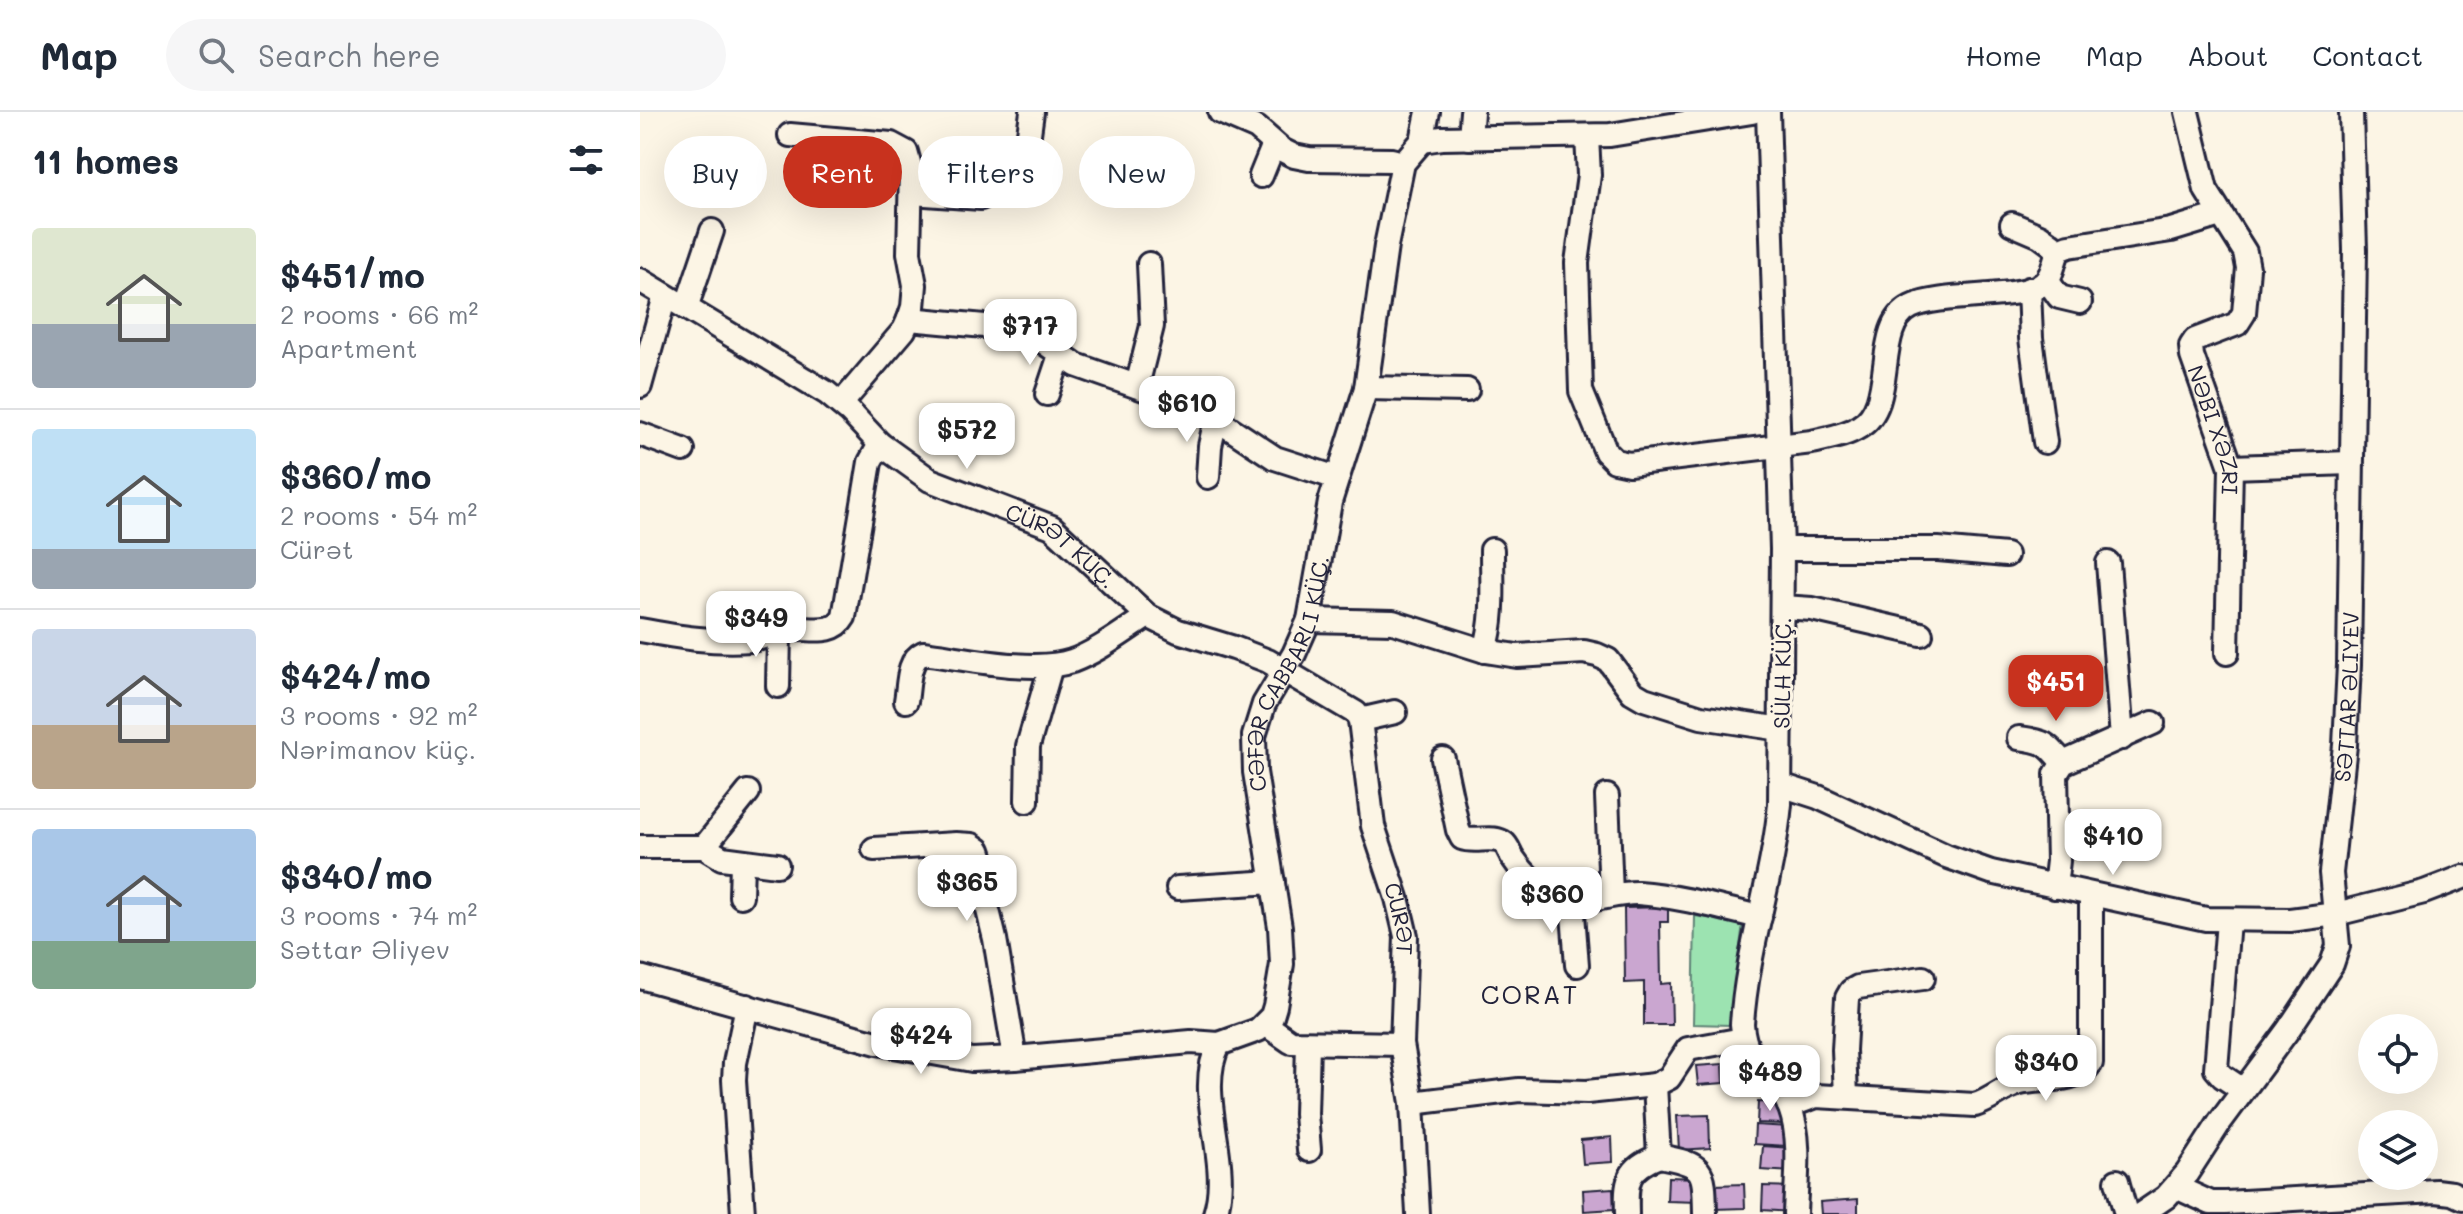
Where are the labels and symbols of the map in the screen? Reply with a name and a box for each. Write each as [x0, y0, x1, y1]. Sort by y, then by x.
pin: $717 [983, 299, 1077, 367]
street label: NƏBI XƏZRI [2182, 361, 2246, 495]
pin: $610 [1140, 376, 1234, 444]
pin: $572 [920, 403, 1014, 471]
street label: CÜRƏT KÜÇ. [1002, 496, 1123, 594]
street label: CƏFƏR CABBARLI KÜÇ. [1239, 553, 1335, 794]
pin: $349 [709, 591, 803, 659]
street label: SƏTTAR ƏLIYEV [2327, 611, 2364, 783]
street label: SÜLH KÜÇ. [1767, 617, 1797, 729]
pin: $451 [2009, 655, 2103, 723]
pin: $410 [2066, 809, 2160, 877]
pin: $365 [920, 855, 1014, 923]
pin: $360 [1505, 867, 1599, 935]
street label: CÜRƏT [1378, 878, 1422, 956]
district label: CORAT [1481, 977, 1579, 1011]
pin: $424 [874, 1008, 968, 1076]
pin: $340 [1999, 1035, 2093, 1103]
pin: $489 [1723, 1045, 1817, 1113]

